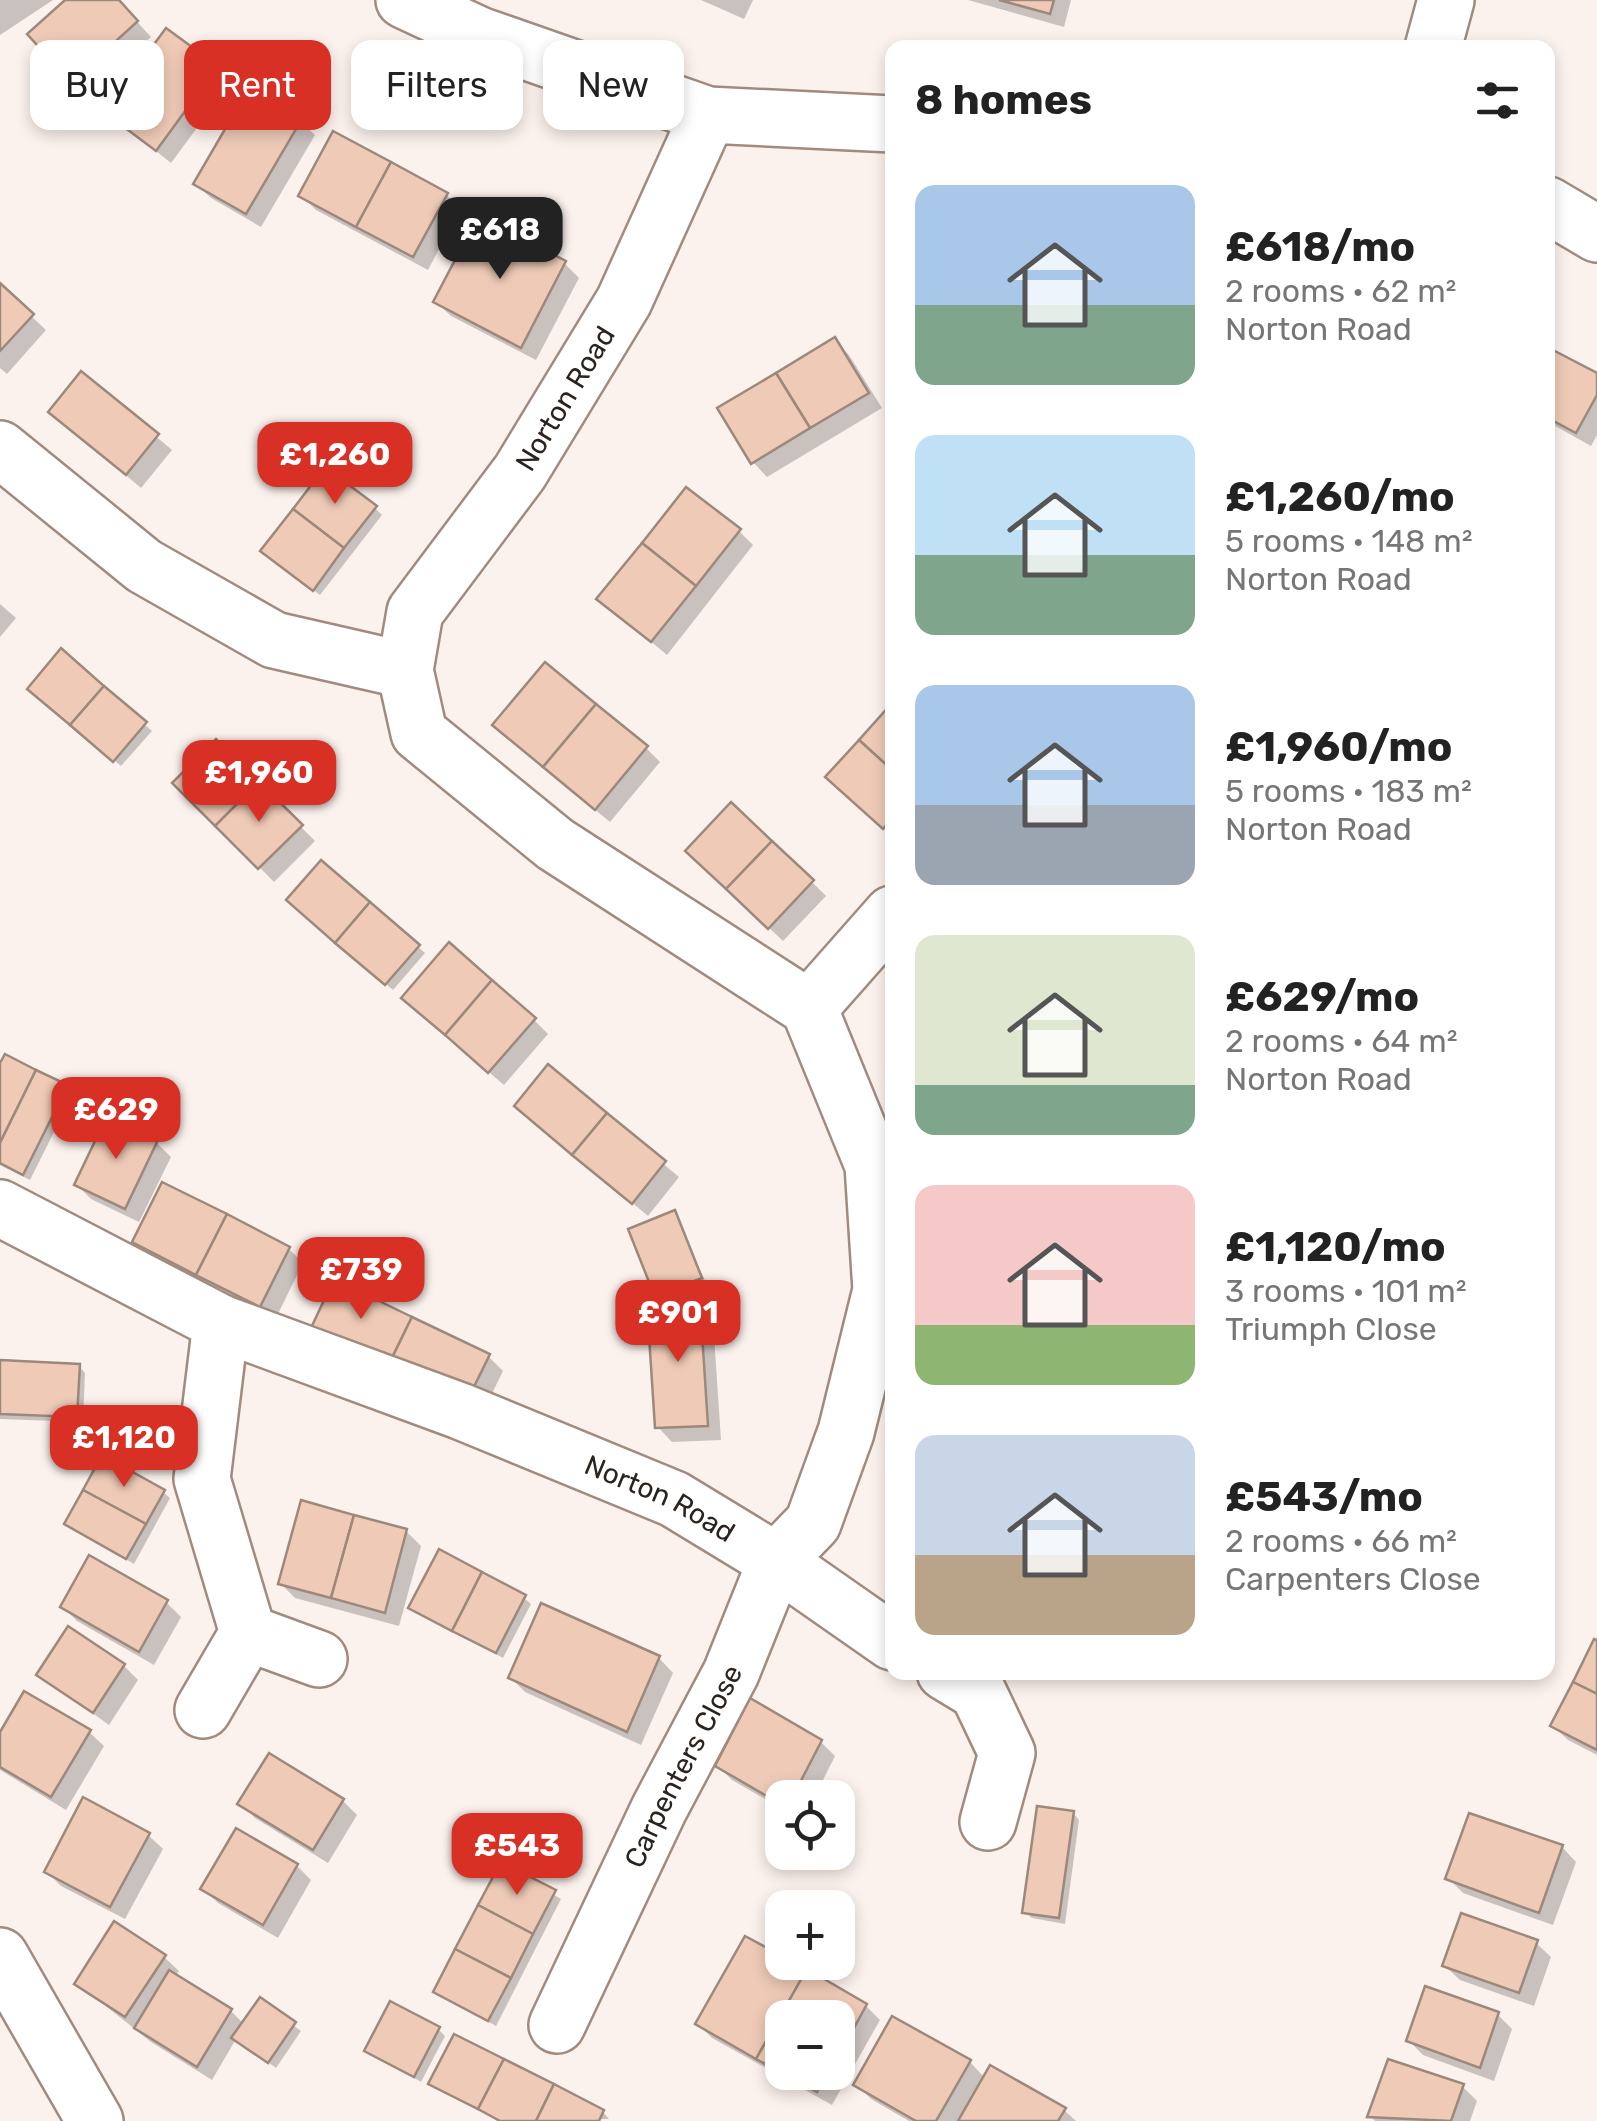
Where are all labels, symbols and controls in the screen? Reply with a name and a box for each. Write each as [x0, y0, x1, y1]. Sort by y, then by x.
chip: Buy [30, 40, 164, 130]
chip: Rent [184, 40, 331, 130]
chip: Filters [351, 40, 523, 130]
chip: New [543, 40, 684, 130]
icon: filters [1470, 73, 1525, 128]
text: 8 homes [915, 75, 1092, 125]
pin: £618 [441, 197, 559, 282]
text: £618 [460, 210, 540, 248]
text: £618/mo [1225, 222, 1415, 272]
icon: home [995, 225, 1115, 345]
text: 2 rooms · 62 m² [1225, 272, 1457, 310]
text: Norton Road [1225, 310, 1412, 348]
street label: Norton Road [508, 320, 621, 477]
pin: £1,260 [254, 422, 416, 507]
text: £1,260 [279, 435, 391, 473]
text: £1,260/mo [1225, 472, 1455, 522]
icon: home [995, 475, 1115, 595]
text: 5 rooms · 148 m² [1225, 522, 1473, 560]
text: Norton Road [1225, 560, 1412, 598]
text: £1,960/mo [1225, 722, 1453, 772]
icon: home [995, 725, 1115, 845]
pin: £1,960 [178, 740, 340, 825]
text: £1,960 [204, 753, 314, 791]
text: 5 rooms · 183 m² [1225, 772, 1472, 810]
text: Norton Road [1225, 810, 1412, 848]
text: £629/mo [1225, 972, 1419, 1022]
icon: home [995, 975, 1115, 1095]
text: 2 rooms · 64 m² [1225, 1022, 1458, 1060]
text: Norton Road [1225, 1060, 1412, 1098]
pin: £629 [57, 1077, 175, 1162]
text: £629 [73, 1090, 159, 1128]
text: £1,120/mo [1225, 1222, 1446, 1272]
icon: home [995, 1225, 1115, 1345]
pin: £739 [302, 1237, 420, 1322]
text: £739 [319, 1250, 403, 1288]
text: 3 rooms · 101 m² [1225, 1272, 1467, 1310]
pin: £901 [619, 1280, 737, 1365]
text: £901 [637, 1293, 719, 1331]
text: Triumph Close [1225, 1310, 1437, 1348]
pin: £1,120 [43, 1405, 205, 1490]
text: £1,120 [72, 1418, 176, 1456]
street label: Norton Road [580, 1448, 741, 1549]
text: £543/mo [1225, 1472, 1423, 1522]
icon: home [995, 1475, 1115, 1595]
text: 2 rooms · 66 m² [1225, 1522, 1457, 1560]
text: Carpenters Close [1225, 1560, 1481, 1598]
street label: Carpenters Close [617, 1659, 749, 1873]
map controls [765, 1780, 855, 2090]
button: locate [765, 1780, 855, 1870]
pin: £543 [458, 1813, 576, 1898]
text: £543 [474, 1826, 560, 1864]
button: + [765, 1890, 855, 1980]
button: − [765, 2000, 855, 2090]

